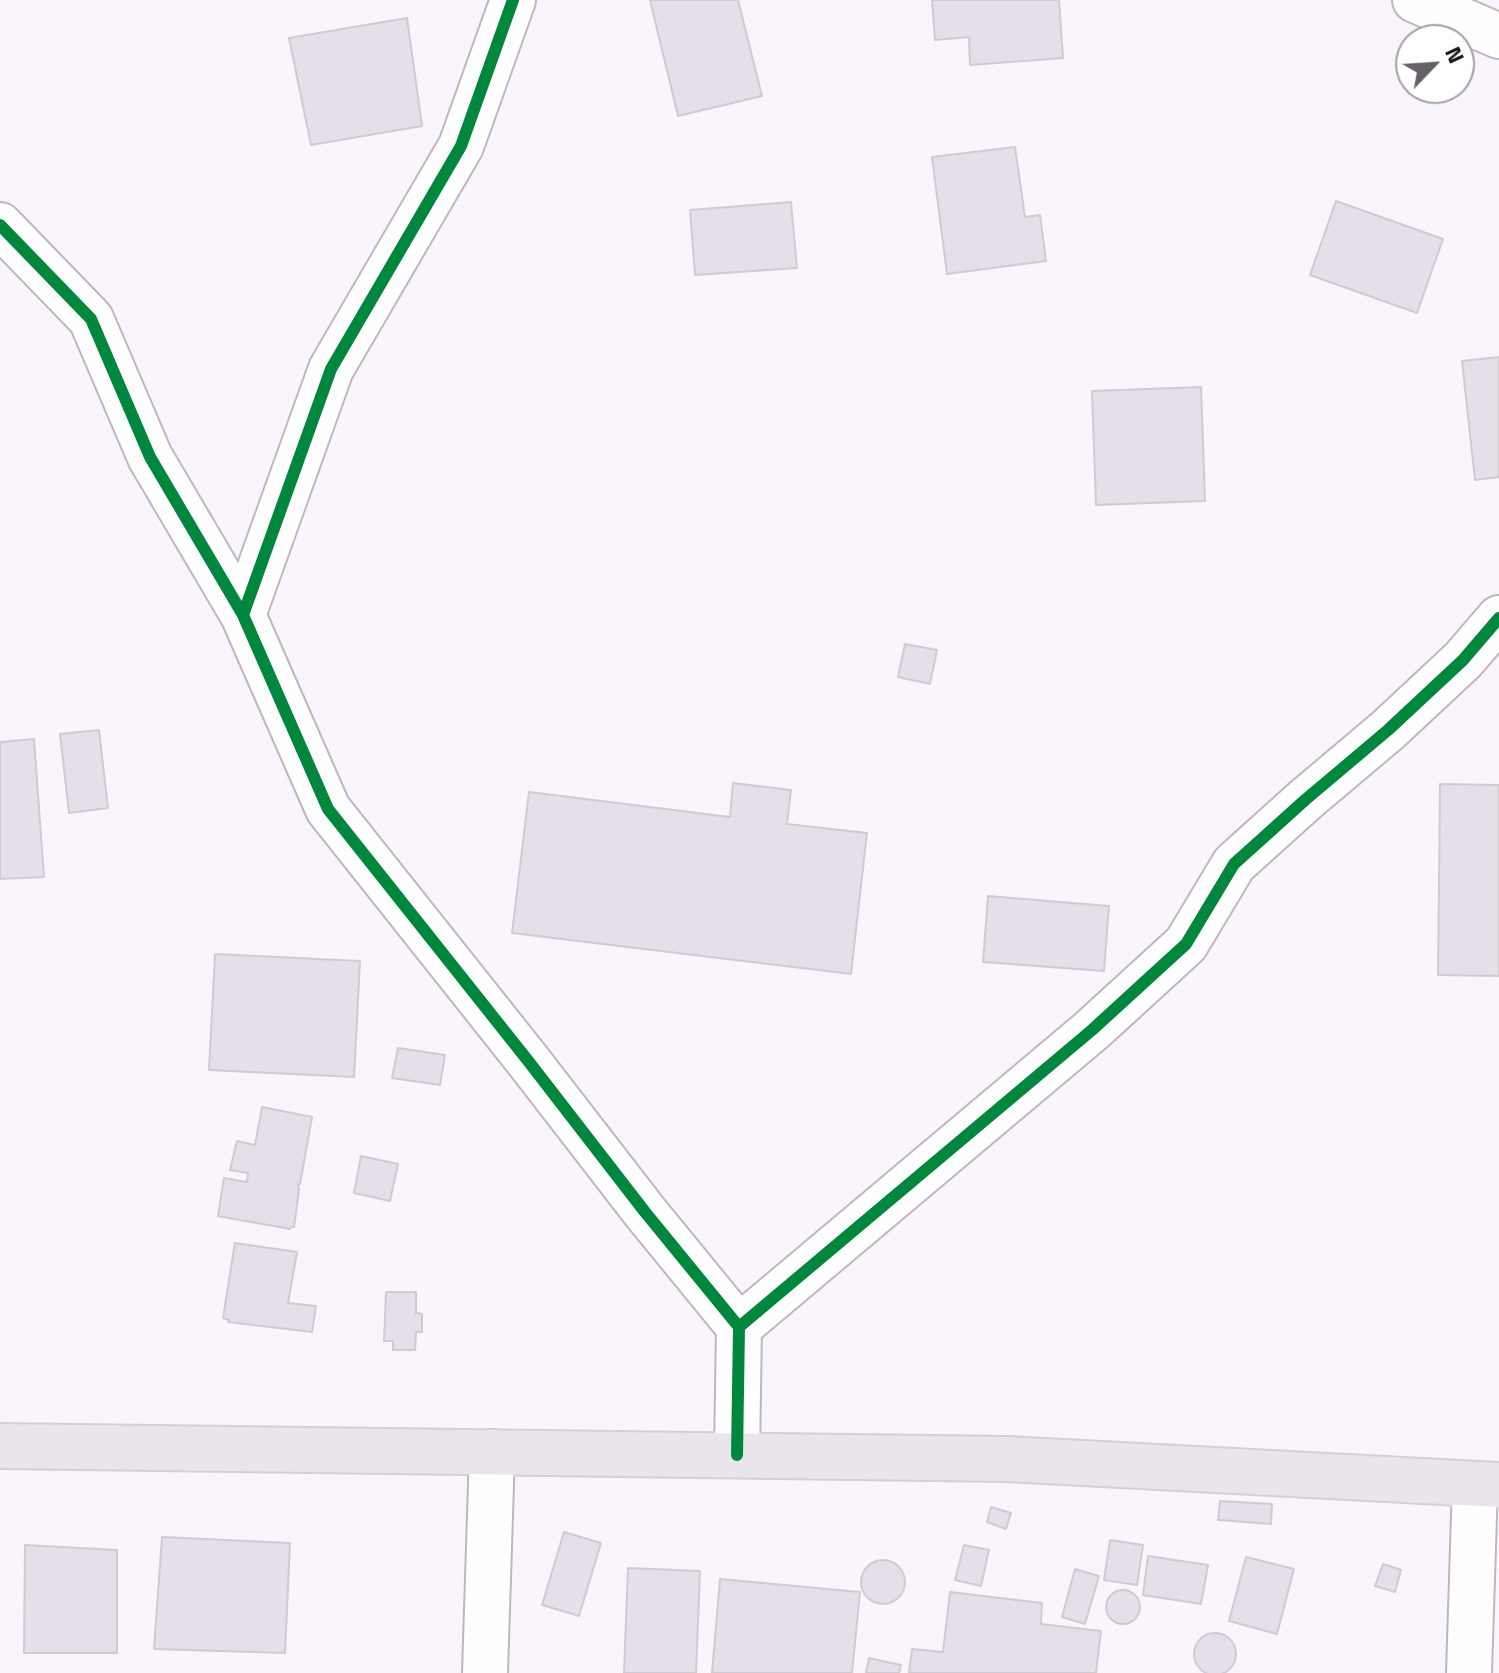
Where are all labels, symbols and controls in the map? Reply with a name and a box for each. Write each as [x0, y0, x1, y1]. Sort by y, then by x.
north arrow [1395, 24, 1475, 104]
text: N [1436, 41, 1474, 69]

